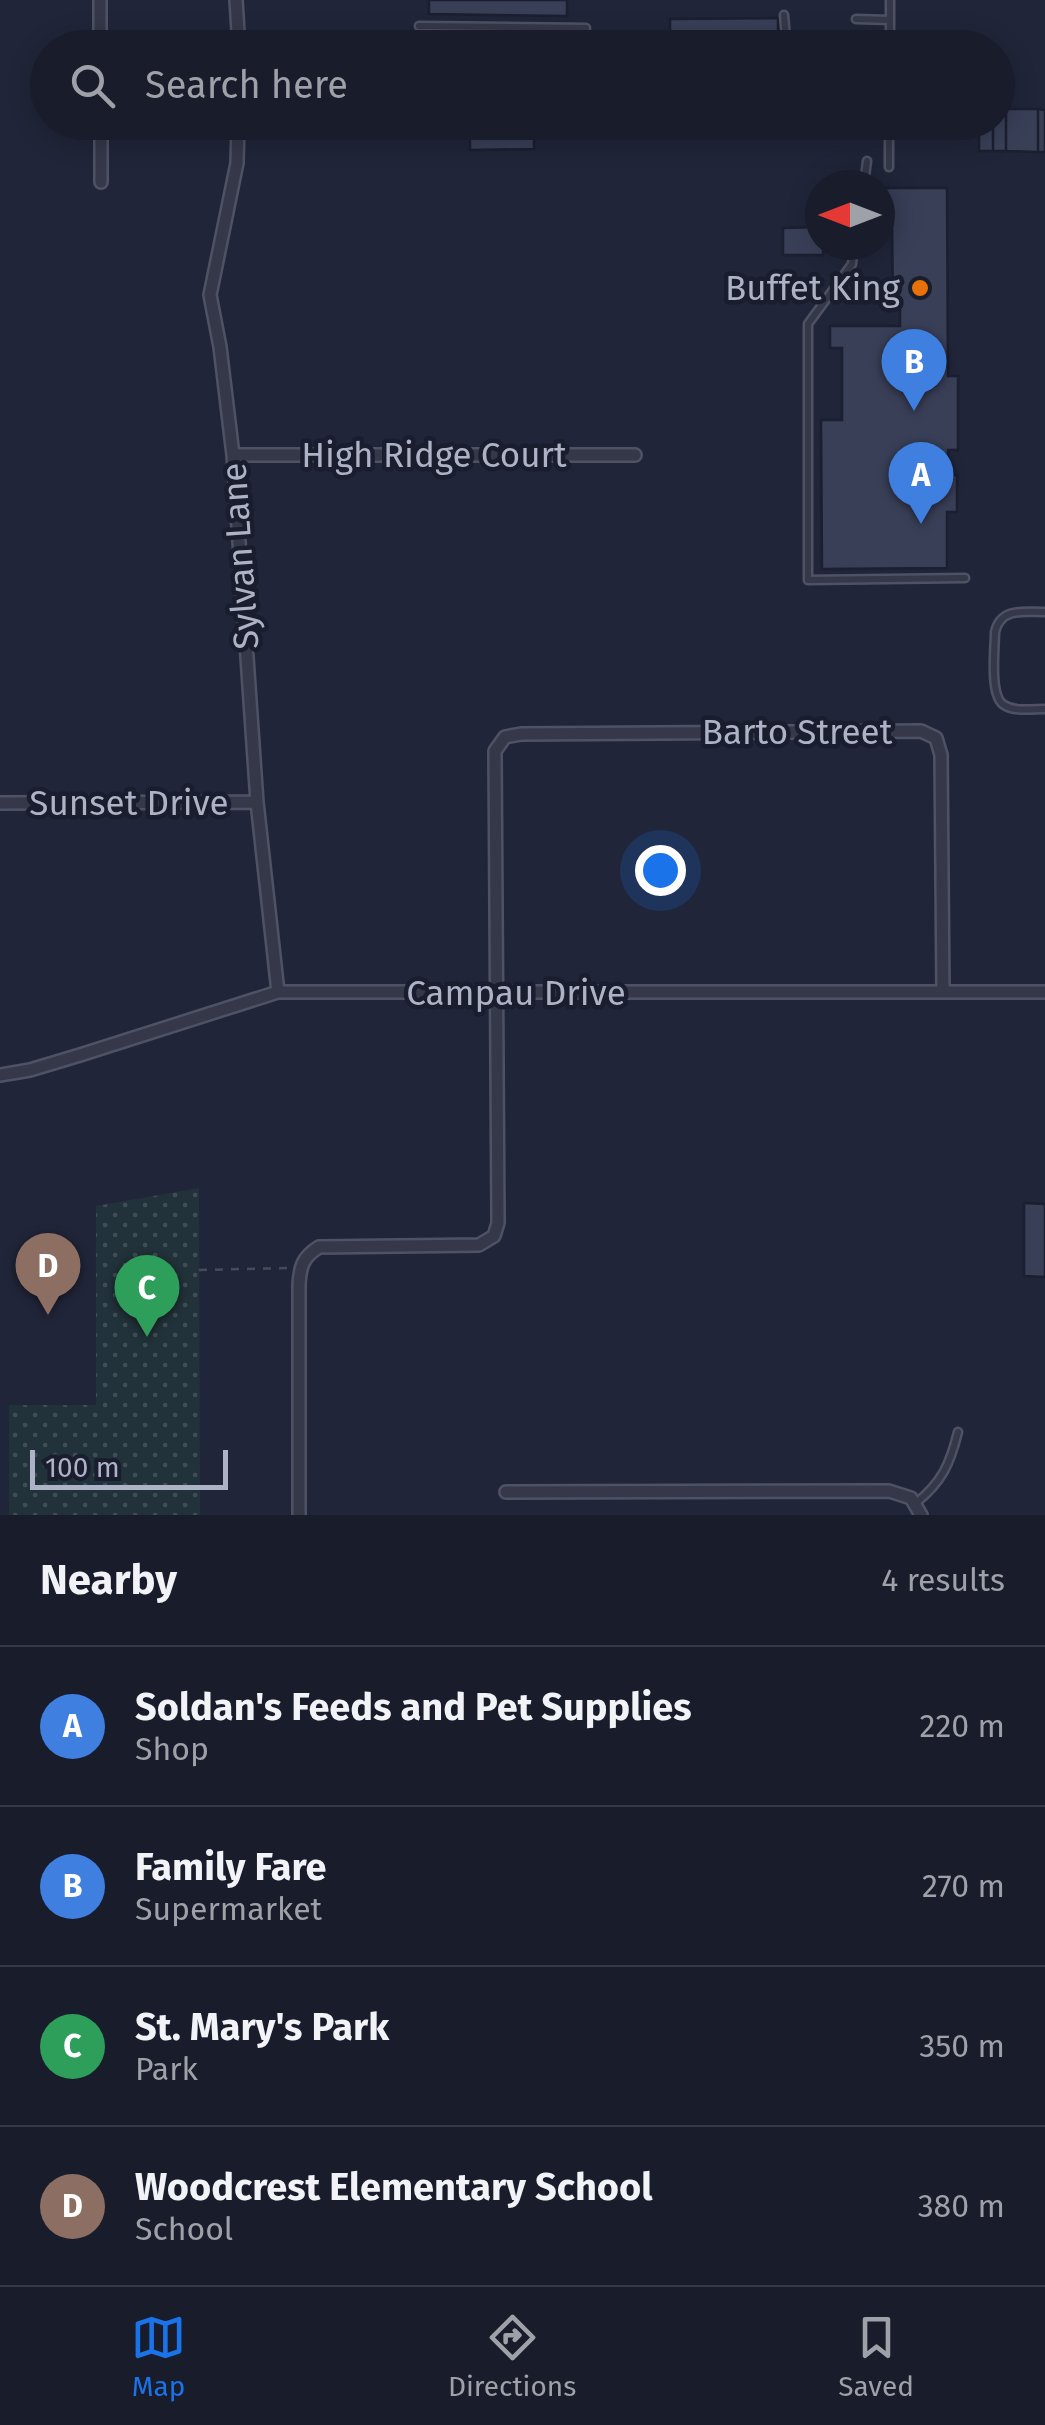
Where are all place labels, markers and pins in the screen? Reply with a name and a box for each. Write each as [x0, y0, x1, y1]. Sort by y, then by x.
place label: Buffet King [725, 267, 901, 309]
marker: Buffet King [909, 277, 931, 299]
pin: B [882, 328, 946, 411]
pin: A [888, 442, 954, 524]
pin: D [15, 1232, 80, 1315]
pin: C [114, 1254, 180, 1337]

